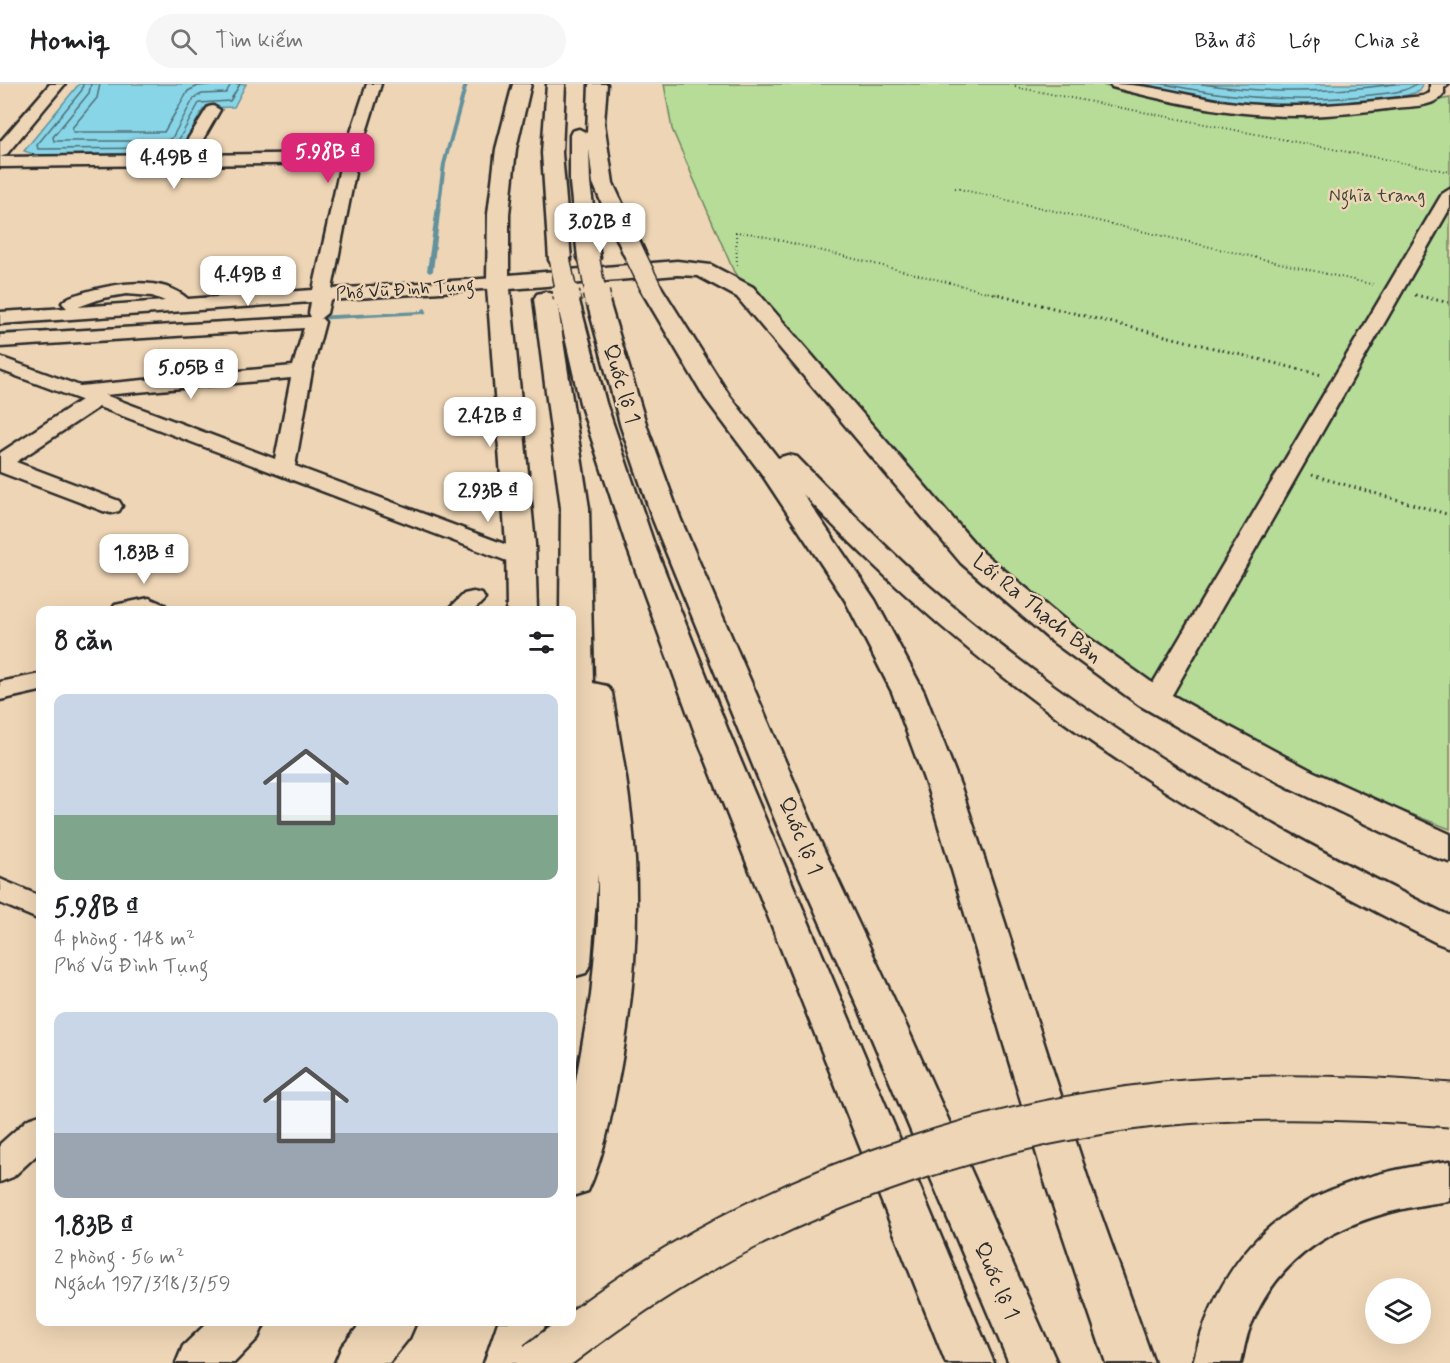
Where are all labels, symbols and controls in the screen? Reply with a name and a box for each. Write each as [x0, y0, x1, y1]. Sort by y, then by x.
search box [146, 14, 566, 68]
text: Homiq [30, 23, 110, 60]
icon: search [167, 25, 200, 58]
text: Tìm kiếm [215, 27, 303, 55]
text: Bản đồ [1195, 27, 1256, 55]
text: Lớp [1289, 27, 1321, 55]
text: Chia sẻ [1354, 27, 1420, 55]
pin: 5.98B ₫ [273, 133, 383, 184]
pin: 4.49B ₫ [119, 139, 229, 190]
text: 5.98B ₫ [295, 139, 361, 166]
text: 4.49B ₫ [140, 145, 208, 172]
park label: Nghĩa trang [1329, 184, 1425, 210]
pin: 3.02B ₫ [545, 203, 655, 254]
text: 3.02B ₫ [568, 209, 632, 236]
pin: 4.49B ₫ [193, 256, 303, 307]
text: 4.49B ₫ [214, 262, 282, 289]
street label: Phố Vũ Đình Tụng [335, 273, 475, 309]
street label: Quốc lộ 1 [596, 341, 646, 427]
pin: 5.05B ₫ [136, 349, 246, 400]
text: 5.05B ₫ [158, 355, 224, 382]
pin: 2.42B ₫ [435, 397, 545, 448]
text: 2.42B ₫ [458, 403, 522, 430]
pin: 2.93B ₫ [433, 472, 543, 523]
text: 2.93B ₫ [458, 478, 518, 505]
pin: 1.83B ₫ [89, 534, 199, 585]
text: 1.83B ₫ [113, 540, 175, 567]
street label: Lối Ra Thạch Bàn [966, 548, 1108, 670]
text: 8 căn [54, 625, 113, 659]
icon: filters [525, 626, 558, 659]
icon: home [252, 733, 360, 841]
street label: Quốc lộ 1 [771, 793, 829, 879]
text: 5.98B ₫ [54, 892, 139, 926]
text: 4 phòng · 148 m² [54, 926, 195, 953]
text: Phố Vũ Đình Tụng [54, 953, 208, 980]
icon: home [252, 1051, 360, 1159]
text: 1.83B ₫ [54, 1210, 134, 1244]
street label: Quốc lộ 1 [967, 1238, 1025, 1324]
text: 2 phòng · 56 m² [54, 1244, 184, 1271]
text: Ngách 197/318/3/59 [54, 1271, 231, 1298]
map controls [1365, 1278, 1431, 1344]
button: layers [1365, 1278, 1431, 1344]

